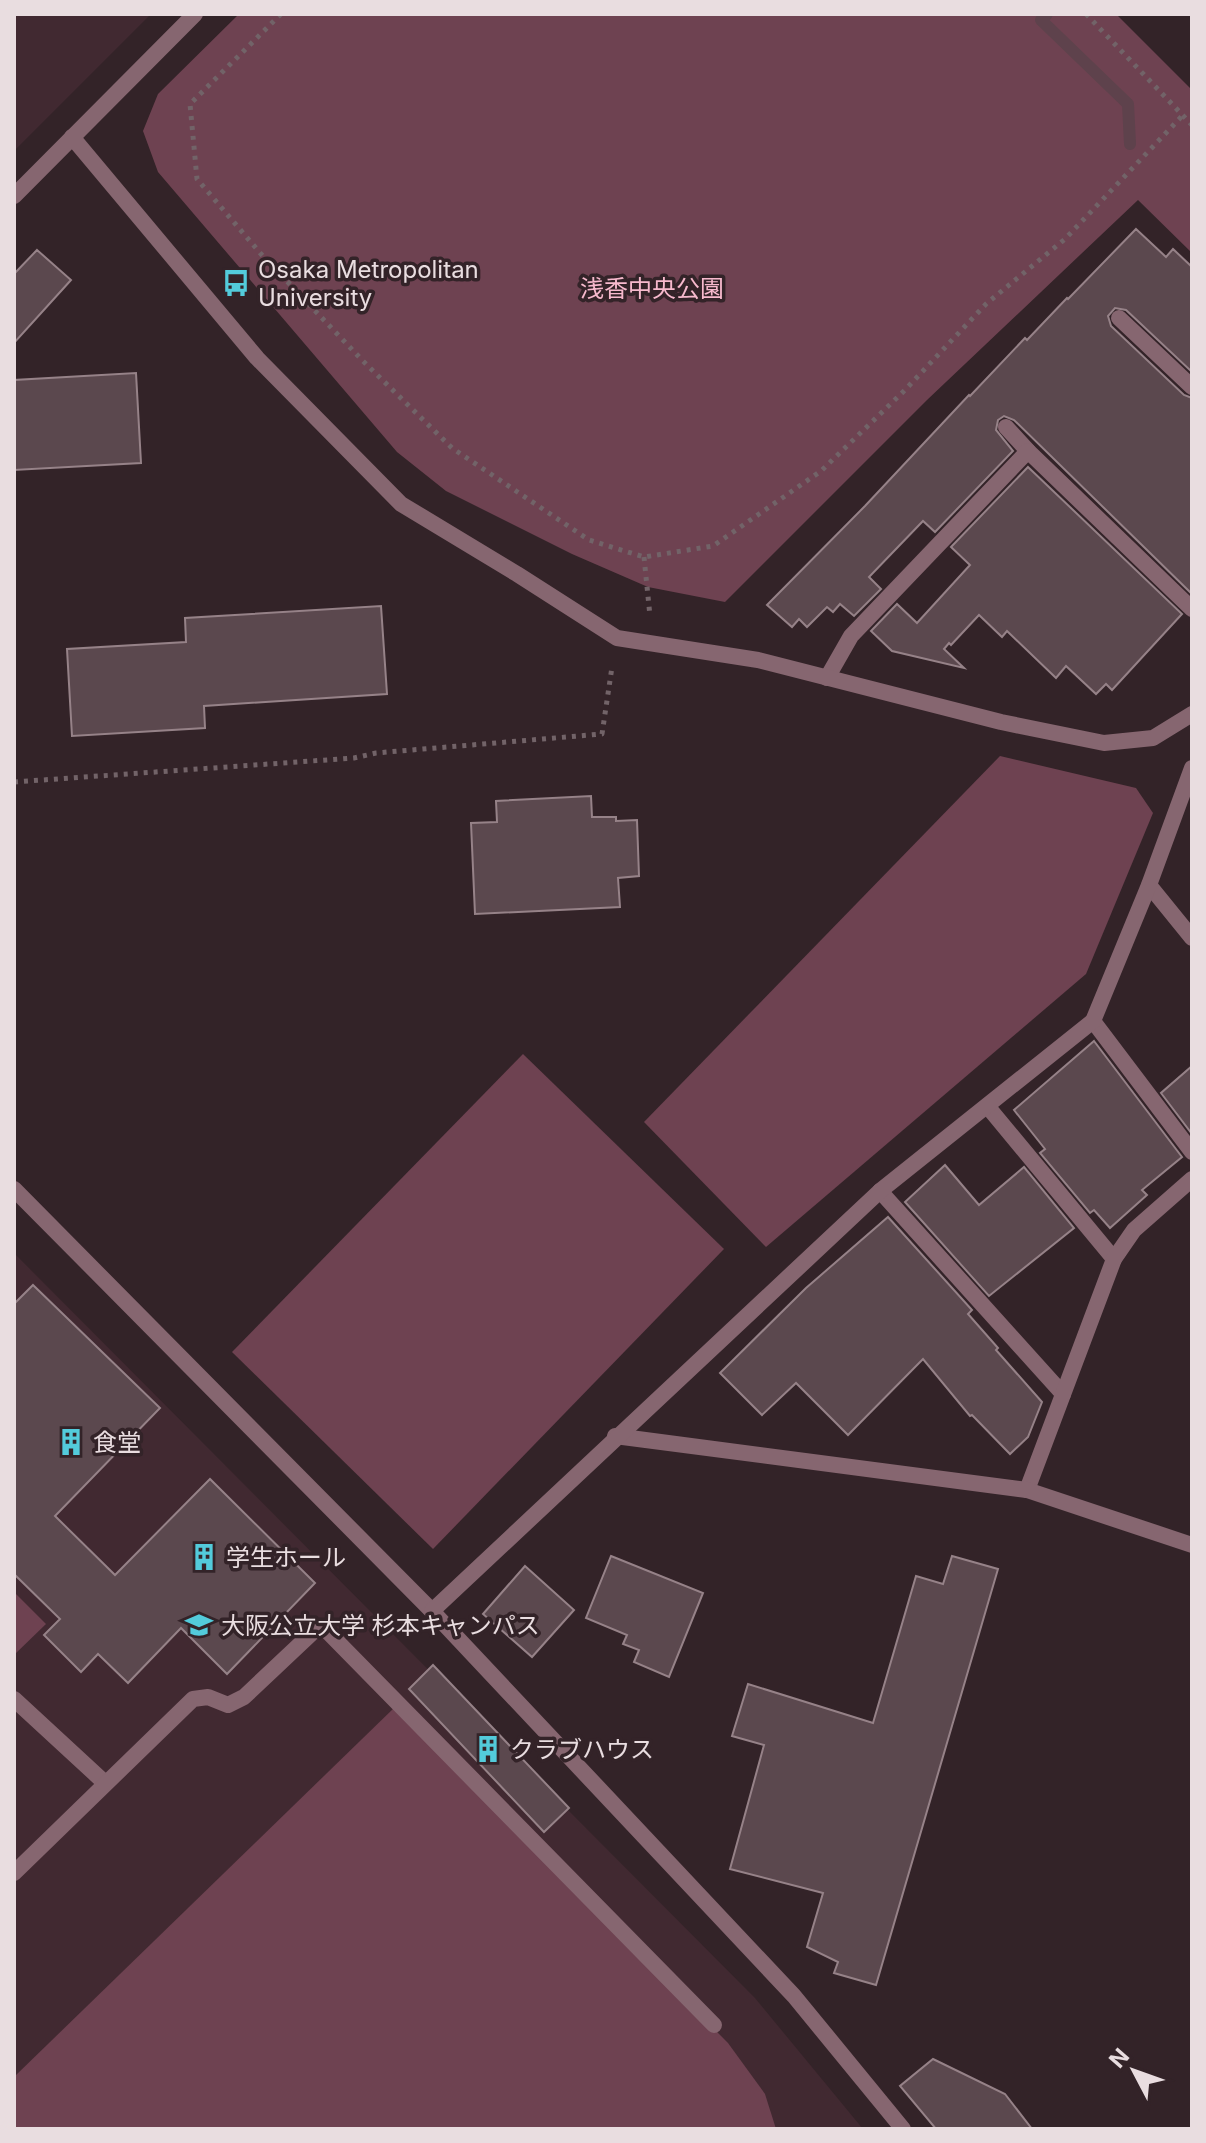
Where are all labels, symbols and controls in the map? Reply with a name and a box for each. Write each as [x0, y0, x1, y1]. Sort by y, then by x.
place label: Osaka Metropolitan University [258, 255, 479, 312]
bus stop icon: Osaka Metropolitan University [221, 268, 251, 298]
park label: 浅香中央公園 [580, 274, 724, 303]
building icon: 食堂 [56, 1427, 86, 1457]
place label: 食堂 [93, 1428, 141, 1457]
building icon: 学生ホール [189, 1542, 219, 1572]
place label: 学生ホール [226, 1543, 346, 1572]
school or university icon: 大阪公立大学 杉本キャンパス [184, 1610, 214, 1640]
place label: 大阪公立大学 杉本キャンパス [221, 1611, 540, 1640]
building icon: クラブハウス [473, 1734, 503, 1764]
place label: クラブハウス [510, 1735, 654, 1764]
north arrow [1094, 2031, 1174, 2111]
text: N [1104, 2043, 1134, 2073]

